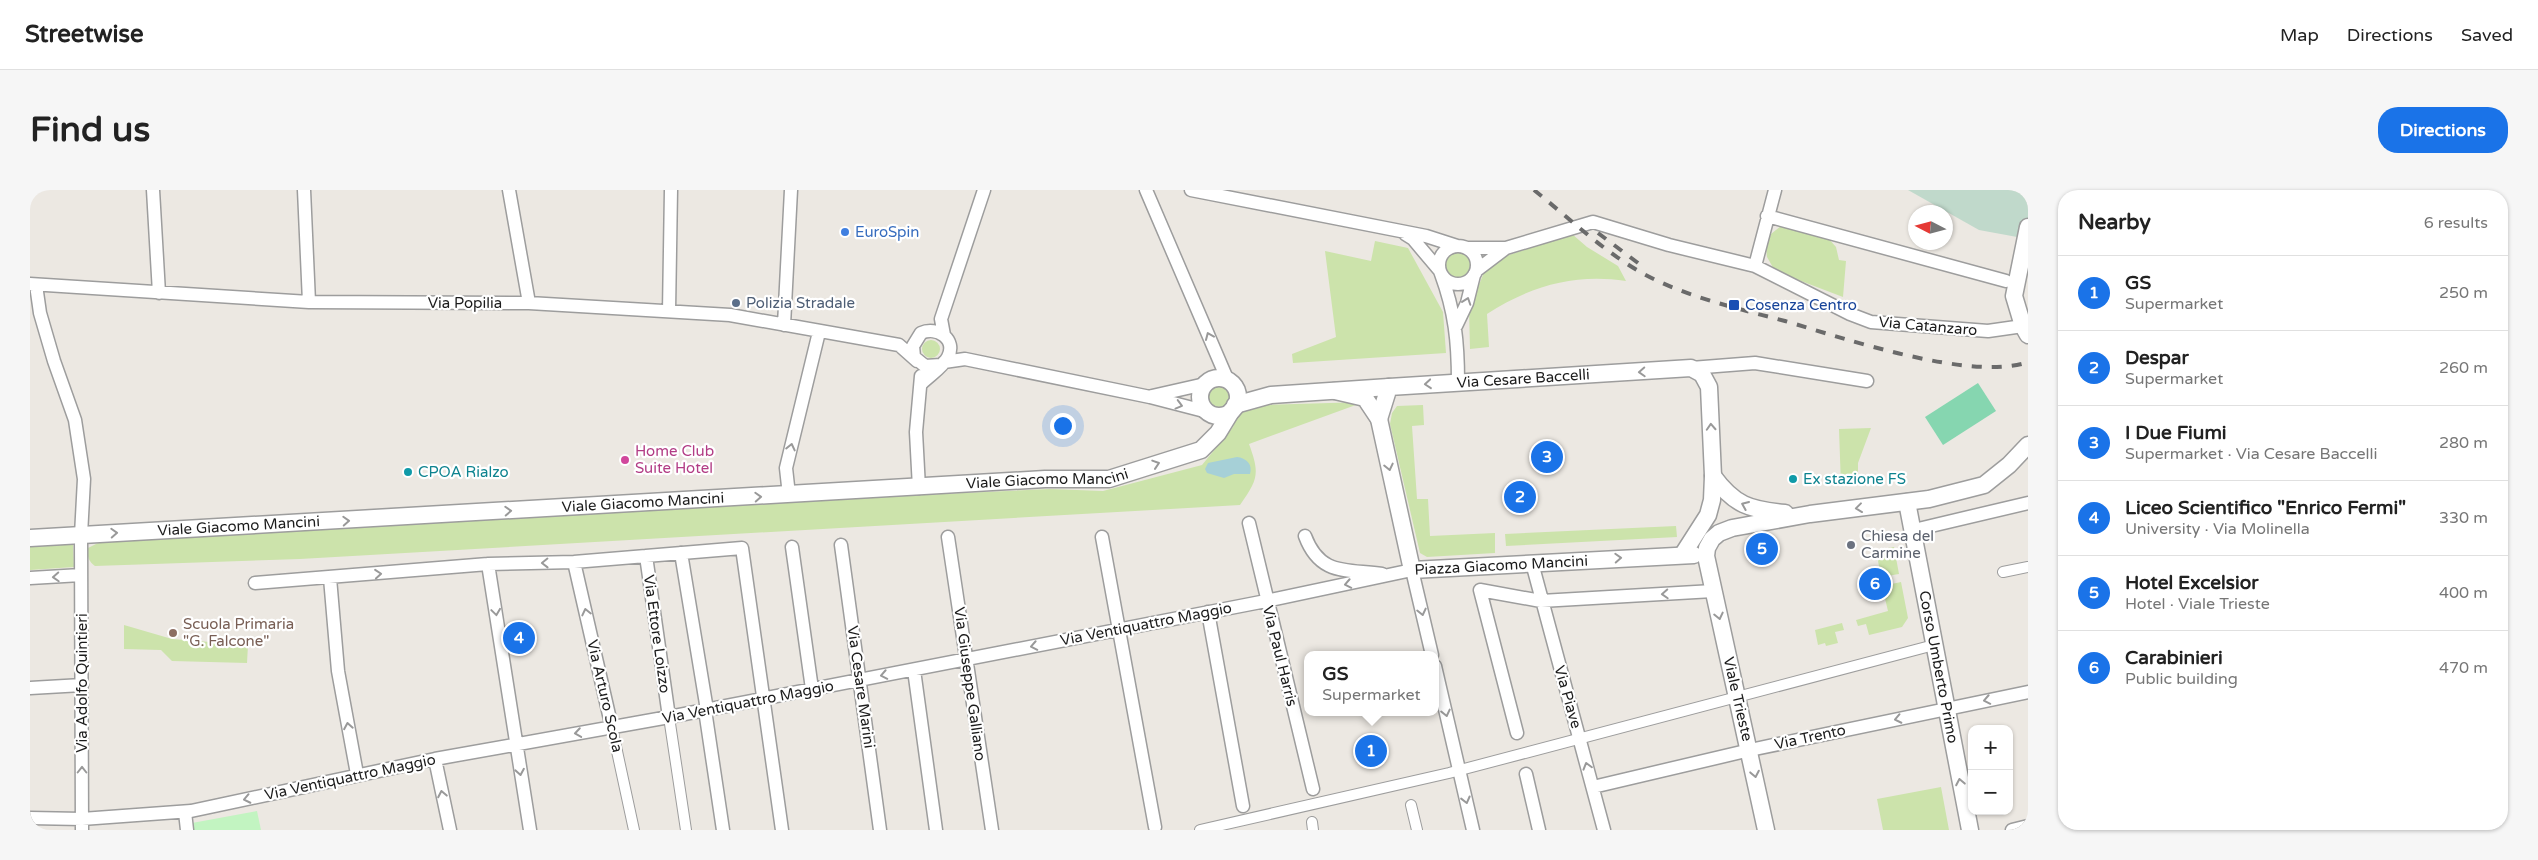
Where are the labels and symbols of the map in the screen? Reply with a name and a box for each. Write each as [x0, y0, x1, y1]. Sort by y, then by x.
north arrow [1908, 205, 1953, 250]
place label: EuroSpin [855, 223, 919, 241]
marker: EuroSpin [839, 226, 851, 238]
street label: Via Popilia [428, 294, 502, 312]
place label: Polizia Stradale [746, 294, 855, 312]
place label: Cosenza Centro [1745, 296, 1857, 314]
marker: Polizia Stradale [730, 297, 742, 309]
one-way arrow [1461, 297, 1471, 306]
marker: Cosenza Centro [1727, 298, 1741, 312]
street label: Via Catanzaro [1878, 313, 1978, 339]
one-way arrow [1204, 332, 1215, 341]
street label: Via Cesare Baccelli [1456, 365, 1590, 392]
one-way arrow [1638, 366, 1646, 377]
one-way arrow [1423, 378, 1431, 389]
one-way arrow [1174, 399, 1182, 409]
your location [1050, 413, 1076, 439]
one-way arrow [1705, 423, 1716, 431]
pin: 3 [1531, 438, 1563, 476]
place label: Home Club Suite Hotel [635, 442, 714, 477]
one-way arrow [785, 442, 796, 451]
marker: Home Club Suite Hotel [619, 454, 631, 466]
one-way arrow [1151, 460, 1159, 470]
one-way arrow [1384, 462, 1394, 471]
place label: CPOA Rialzo [418, 463, 509, 481]
street label: Viale Giacomo Mancini [966, 465, 1130, 493]
marker: CPOA Rialzo [402, 466, 414, 478]
place label: Ex stazione FS [1803, 470, 1906, 488]
marker: Ex stazione FS [1787, 473, 1799, 485]
pin: 2 [1504, 478, 1536, 516]
street label: Viale Giacomo Mancini [561, 489, 725, 516]
one-way arrow [754, 491, 762, 502]
one-way arrow [1741, 501, 1750, 511]
one-way arrow [1855, 502, 1863, 513]
one-way arrow [504, 506, 512, 517]
street label: Viale Giacomo Mancini [157, 512, 320, 540]
one-way arrow [342, 516, 350, 527]
place label: Chiesa del Carmine [1861, 527, 1934, 562]
one-way arrow [110, 528, 118, 539]
pin: 5 [1746, 530, 1778, 568]
marker: Chiesa del Carmine [1845, 539, 1857, 551]
street label: Piazza Giacomo Mancini [1414, 552, 1588, 579]
one-way arrow [1615, 552, 1623, 563]
one-way arrow [540, 557, 548, 568]
pin: 6 [1859, 565, 1891, 603]
one-way arrow [375, 568, 383, 579]
one-way arrow [51, 571, 59, 582]
street label: Via Ettore Loizzo [640, 574, 674, 694]
one-way arrow [1343, 579, 1352, 589]
one-way arrow [1660, 588, 1668, 599]
street label: Corso Umberto Primo [1915, 589, 1962, 745]
street label: Via Ventiquattro Maggio [1059, 599, 1233, 649]
street label: Via Paul Harris [1259, 604, 1301, 708]
street label: Via Giuseppe Galliano [950, 606, 990, 762]
one-way arrow [490, 607, 500, 616]
one-way arrow [581, 608, 592, 617]
one-way arrow [1416, 608, 1427, 617]
one-way arrow [1713, 611, 1724, 620]
street label: Via Adolfo Quintieri [73, 613, 91, 753]
place label: Scuola Primaria "G. Falcone" [183, 615, 294, 650]
pin: 4 [503, 619, 535, 657]
street label: Via Cesare Marini [843, 624, 879, 750]
marker: Scuola Primaria "G. Falcone" [167, 627, 179, 639]
street label: Via Arturo Scola [583, 638, 627, 754]
one-way arrow [1029, 641, 1038, 651]
street label: Viale Trieste [1720, 655, 1756, 743]
street label: Via Piave [1550, 663, 1586, 731]
one-way arrow [880, 670, 889, 680]
street label: Via Ventiquattro Maggio [661, 677, 835, 727]
one-way arrow [1982, 695, 1991, 705]
one-way arrow [1440, 709, 1451, 718]
one-way arrow [1893, 713, 1902, 724]
street label: Via Trento [1773, 721, 1847, 753]
one-way arrow [343, 722, 354, 731]
one-way arrow [574, 728, 582, 738]
pin: 1 [1355, 732, 1387, 770]
street label: Via Ventiquattro Maggio [263, 750, 437, 804]
one-way arrow [1583, 762, 1593, 771]
one-way arrow [77, 766, 87, 774]
one-way arrow [515, 768, 525, 777]
one-way arrow [1749, 770, 1760, 779]
one-way arrow [1955, 778, 1966, 787]
one-way arrow [438, 790, 448, 799]
one-way arrow [243, 793, 251, 803]
one-way arrow [1460, 796, 1471, 805]

